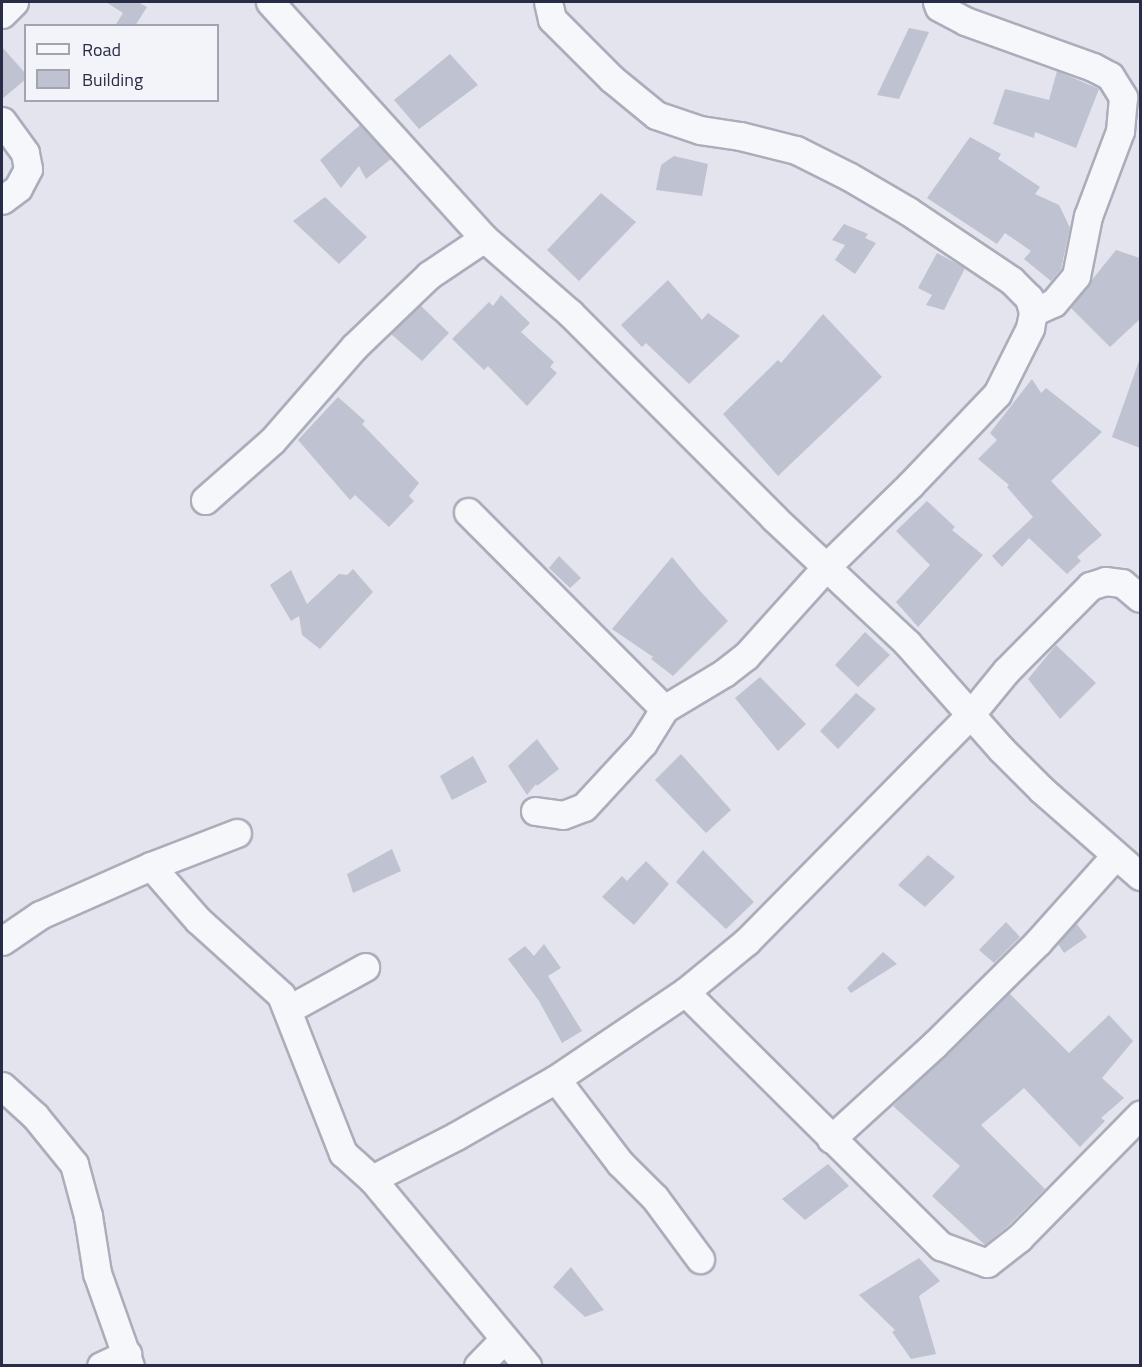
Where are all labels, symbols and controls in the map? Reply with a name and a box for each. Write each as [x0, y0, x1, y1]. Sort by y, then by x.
legend [24, 24, 219, 102]
text: Road [82, 36, 121, 63]
text: Building [82, 66, 143, 93]

